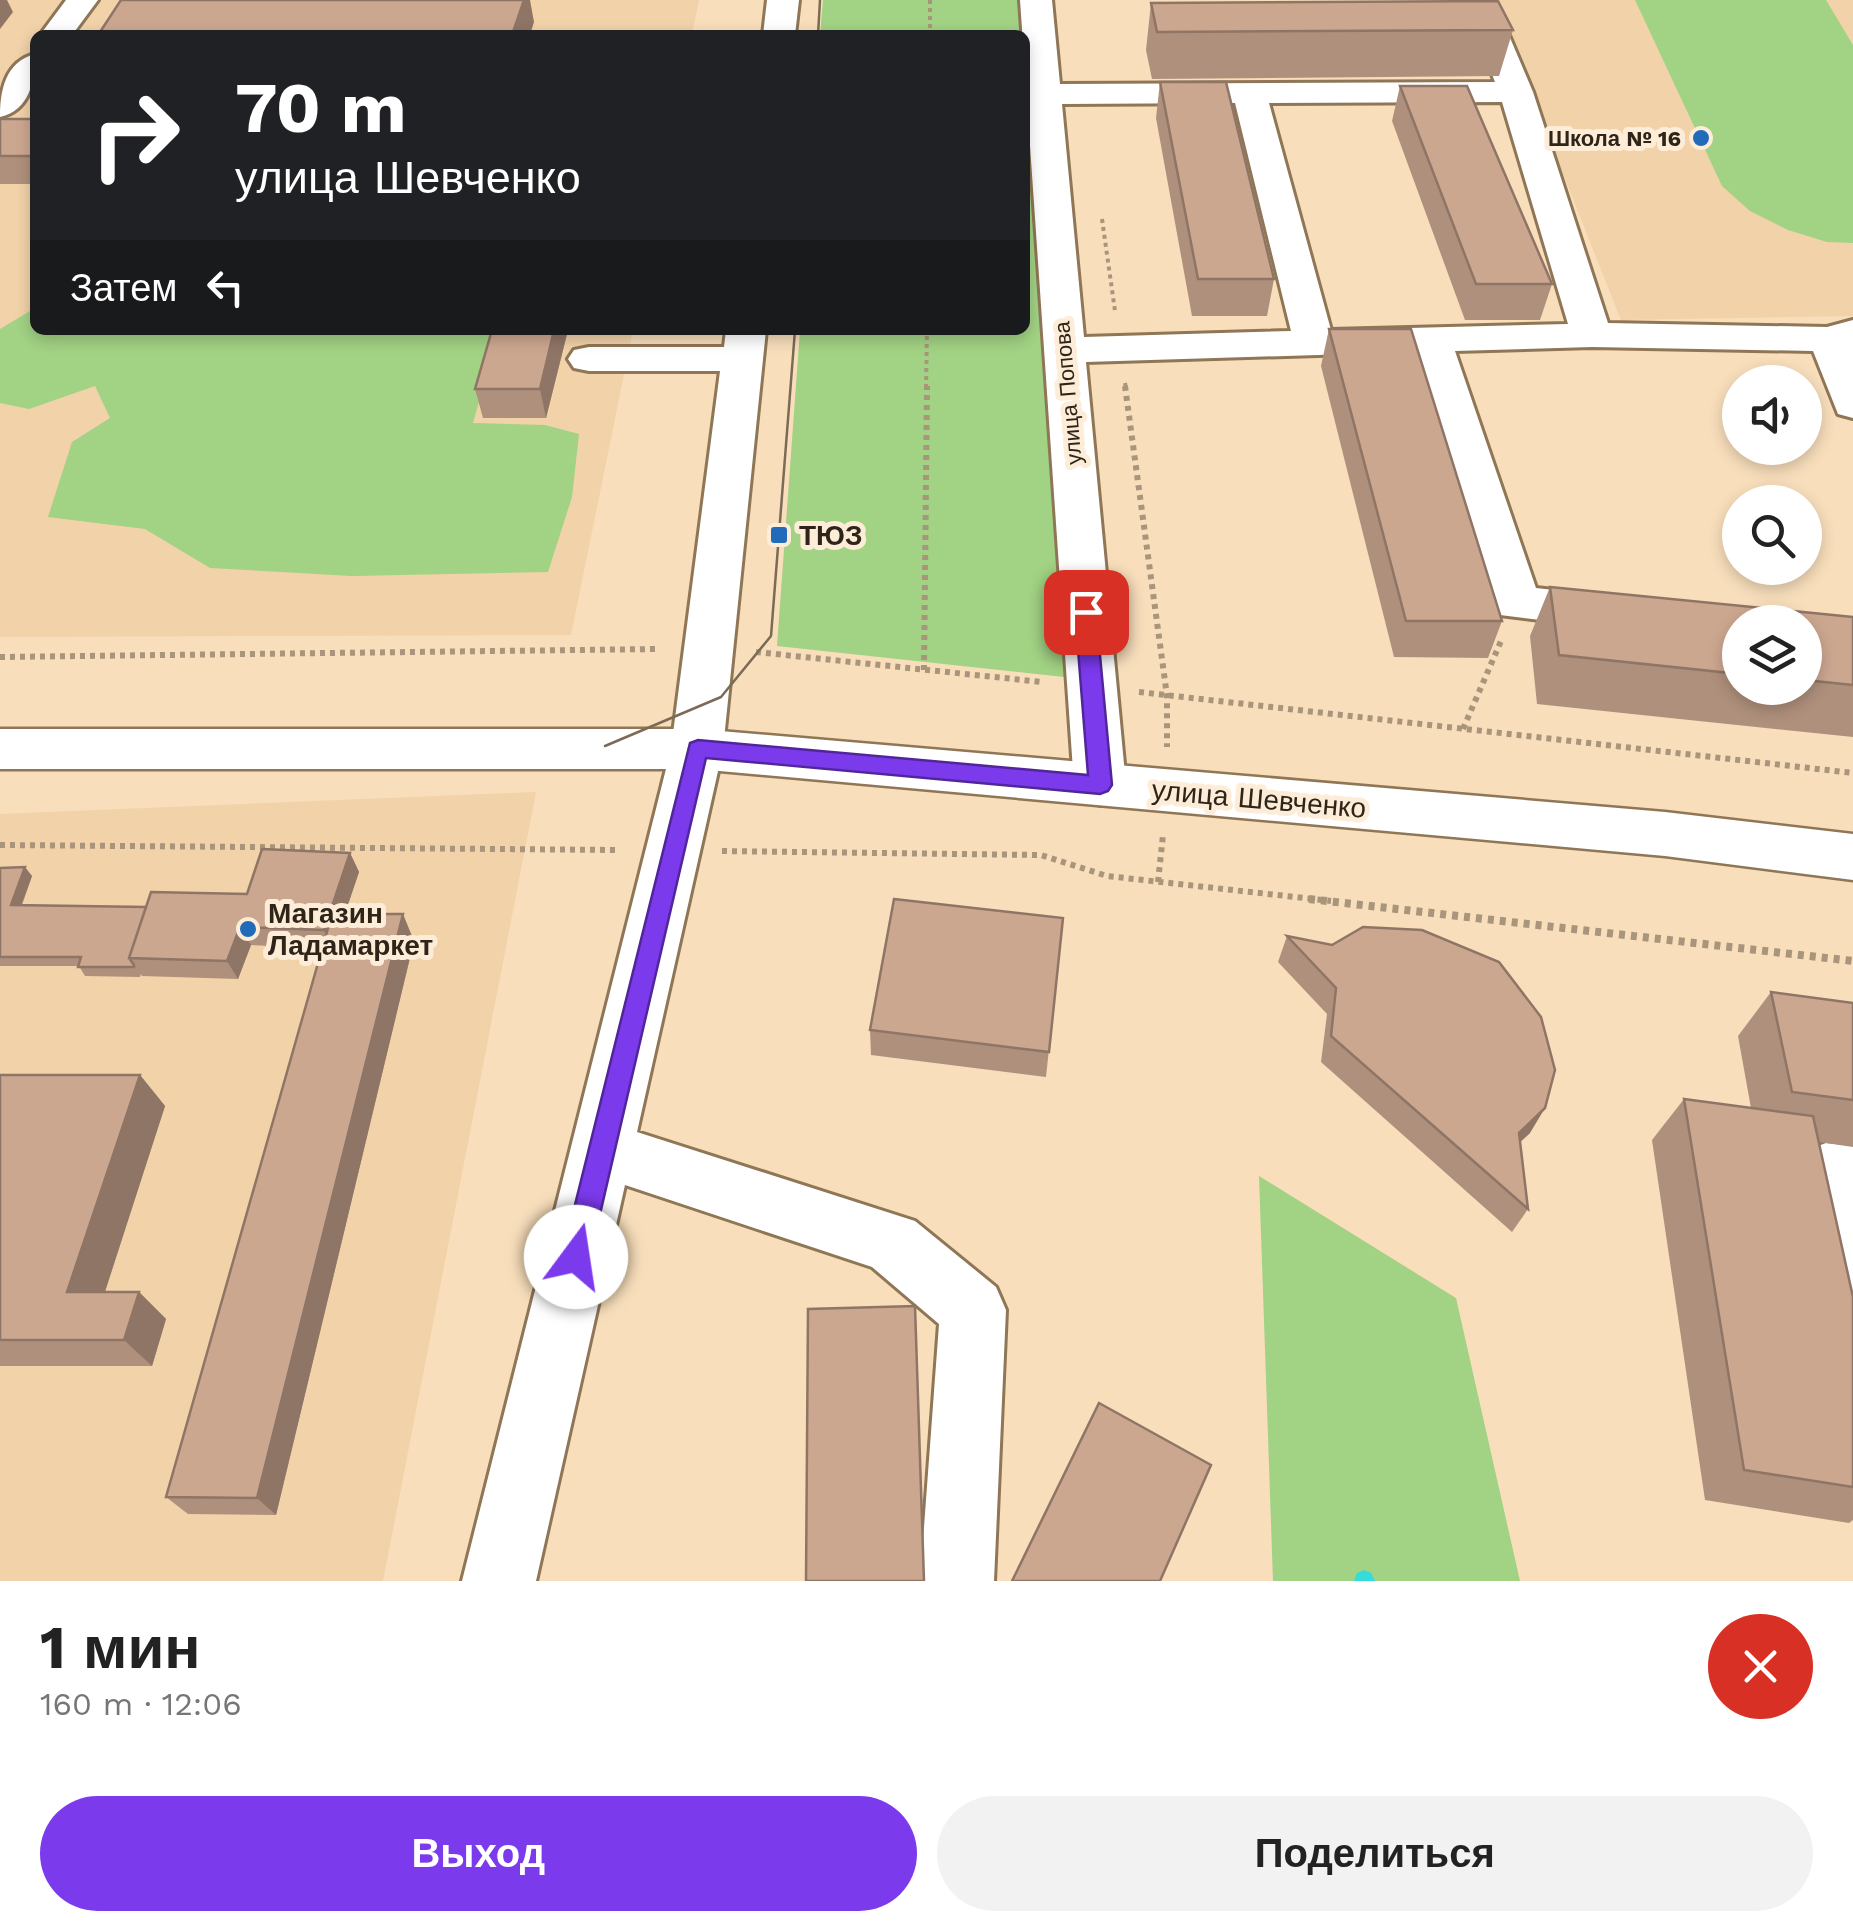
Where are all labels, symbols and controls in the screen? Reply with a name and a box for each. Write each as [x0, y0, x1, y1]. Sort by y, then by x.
text: 70 m [235, 67, 407, 149]
icon: right [70, 70, 200, 200]
place label: Школа № 16 [1548, 126, 1681, 151]
marker: Школа № 16 [1690, 127, 1712, 149]
text: улица Шевченко [235, 151, 581, 204]
icon: left [198, 260, 253, 315]
text: Затем [70, 266, 178, 310]
street label: улица Попова [1049, 319, 1087, 466]
map controls [1722, 365, 1822, 705]
button: sound [1722, 365, 1822, 465]
button: search [1722, 485, 1822, 585]
place label: ТЮЗ [799, 519, 863, 552]
marker: ТЮЗ [768, 524, 790, 546]
pin [1044, 570, 1129, 655]
icon: arrive [1059, 585, 1114, 640]
button: layers [1722, 605, 1822, 705]
street label: улица Шевченко [1150, 773, 1368, 825]
place label: Магазин Ладамаркет [268, 897, 433, 962]
marker: Магазин Ладамаркет [237, 918, 259, 940]
position arrow [524, 1205, 628, 1309]
text: 1 мин [40, 1612, 201, 1683]
button: close [1708, 1614, 1813, 1719]
text: 160 m · 12:06 [40, 1685, 242, 1723]
button: Выход [40, 1796, 917, 1911]
button: Поделиться [937, 1796, 1813, 1911]

